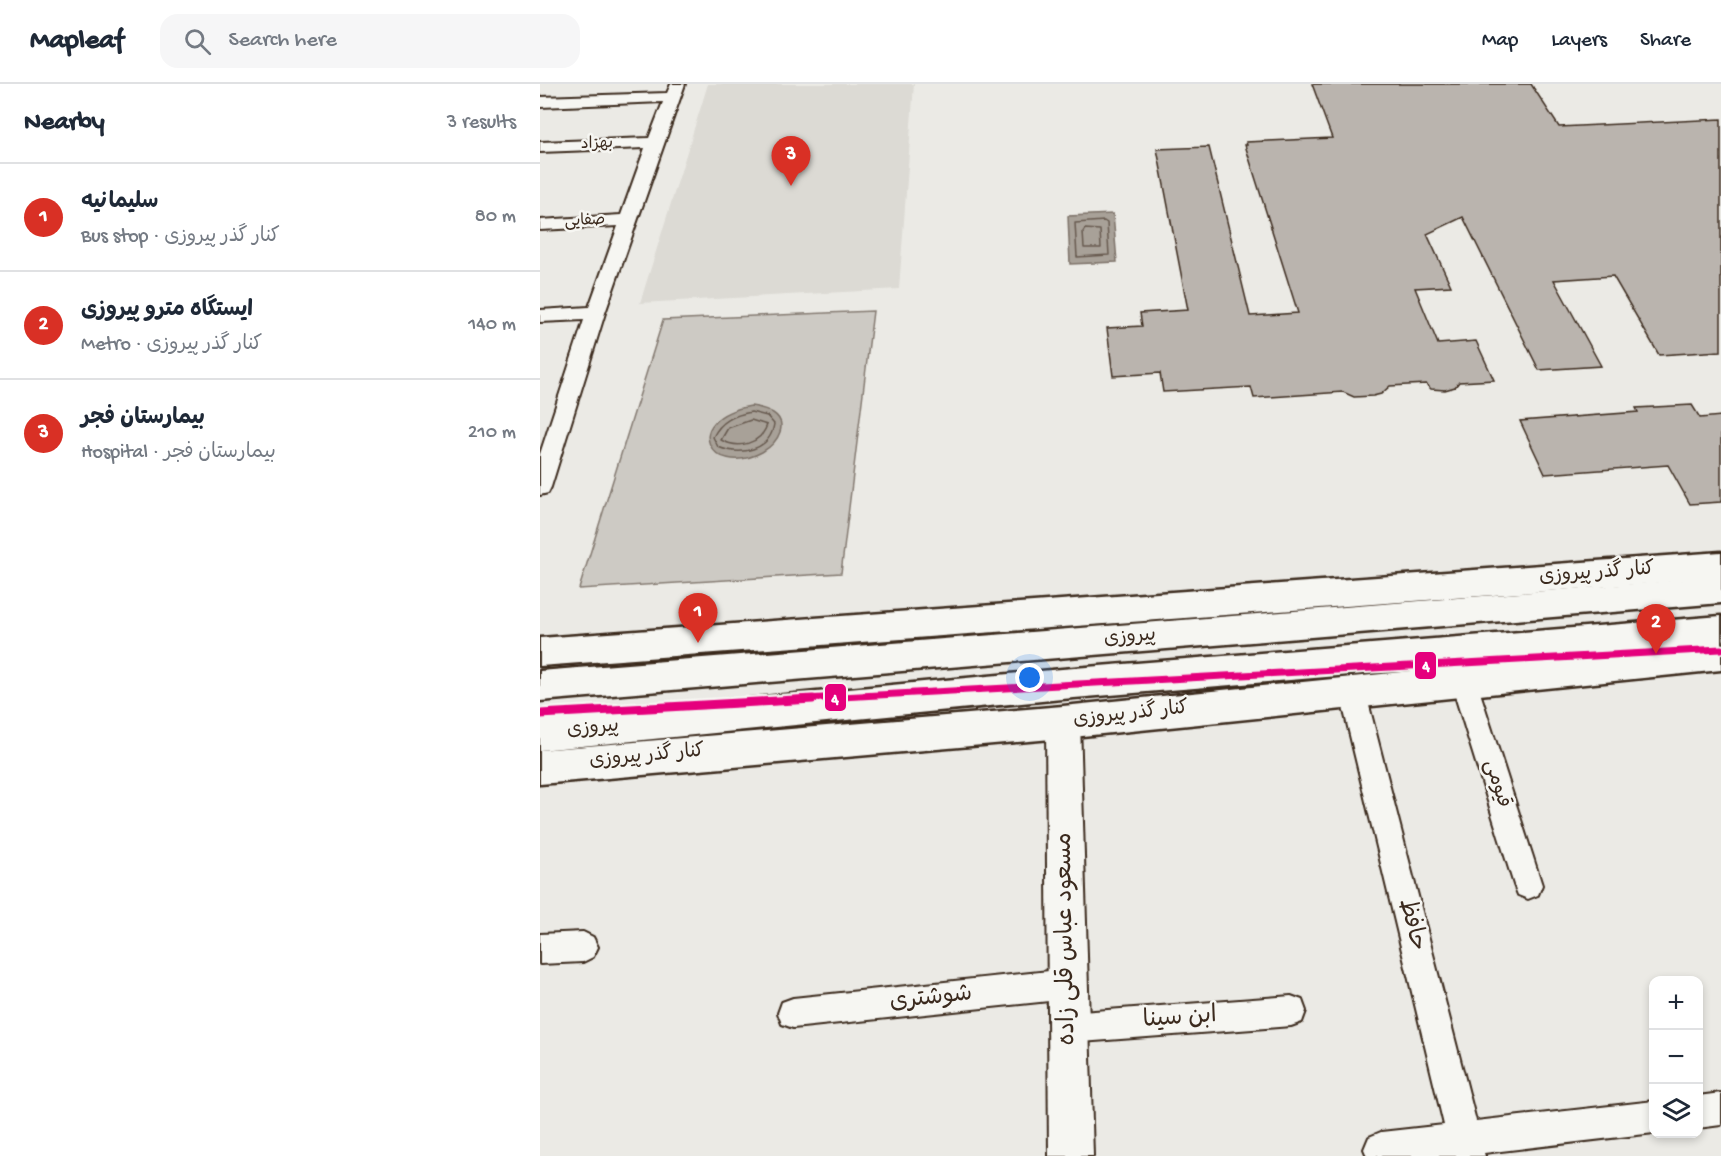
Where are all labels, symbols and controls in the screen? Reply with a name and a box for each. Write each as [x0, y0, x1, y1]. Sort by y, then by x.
search box [160, 14, 580, 68]
text: Mapleaf [30, 25, 124, 58]
icon: search [181, 25, 214, 58]
text: Search here [229, 28, 337, 54]
text: Map [1482, 29, 1518, 54]
text: Layers [1551, 29, 1607, 54]
text: Share [1640, 29, 1691, 54]
text: Nearby [24, 108, 105, 139]
text: 3 results [447, 112, 516, 135]
street label: بهزاد [581, 135, 613, 155]
pin: 3 [772, 136, 810, 186]
text: سلیمانیه [81, 190, 158, 216]
text: 1 [39, 206, 48, 229]
text: 80 m [475, 206, 516, 229]
street label: صفایی [564, 211, 606, 233]
text: Bus stop · کنار گذر پیروزی [81, 226, 280, 249]
text: ایستگاه مترو پیروزی [81, 298, 253, 324]
text: 2 [39, 314, 48, 337]
text: 140 m [468, 314, 516, 337]
text: Metro · کنار گذر پیروزی [81, 334, 262, 357]
text: بیمارستان فجر [81, 406, 205, 432]
text: 3 [38, 422, 49, 445]
text: 210 m [468, 422, 516, 445]
text: Hospital · بیمارستان فجر [81, 442, 276, 465]
street label: کنار گذر پیروزی [1538, 556, 1655, 590]
pin: 1 [678, 594, 718, 643]
pin: 2 [1636, 604, 1676, 654]
street label: پیروزی [1103, 624, 1157, 652]
line badge: 4 [1414, 651, 1437, 680]
text: 4 [1421, 659, 1430, 678]
your location [1015, 663, 1044, 692]
line badge: 4 [824, 683, 847, 712]
text: 4 [830, 692, 839, 711]
street label: کنار گذر پیروزی [1072, 695, 1190, 732]
street label: پیروزی [566, 715, 620, 743]
street label: کنار گذر پیروزی [588, 738, 706, 773]
street label: قیومی [1478, 757, 1515, 811]
street label: مسعود عباس قلی زاده [1051, 832, 1083, 1046]
street label: حافظ [1391, 896, 1431, 954]
map controls [1649, 976, 1703, 1138]
button: + [1649, 976, 1703, 1030]
street label: شوشتری [888, 980, 974, 1018]
street label: ابن سینا [1142, 1002, 1218, 1036]
button: − [1649, 1030, 1703, 1084]
button: layers [1649, 1084, 1703, 1138]

